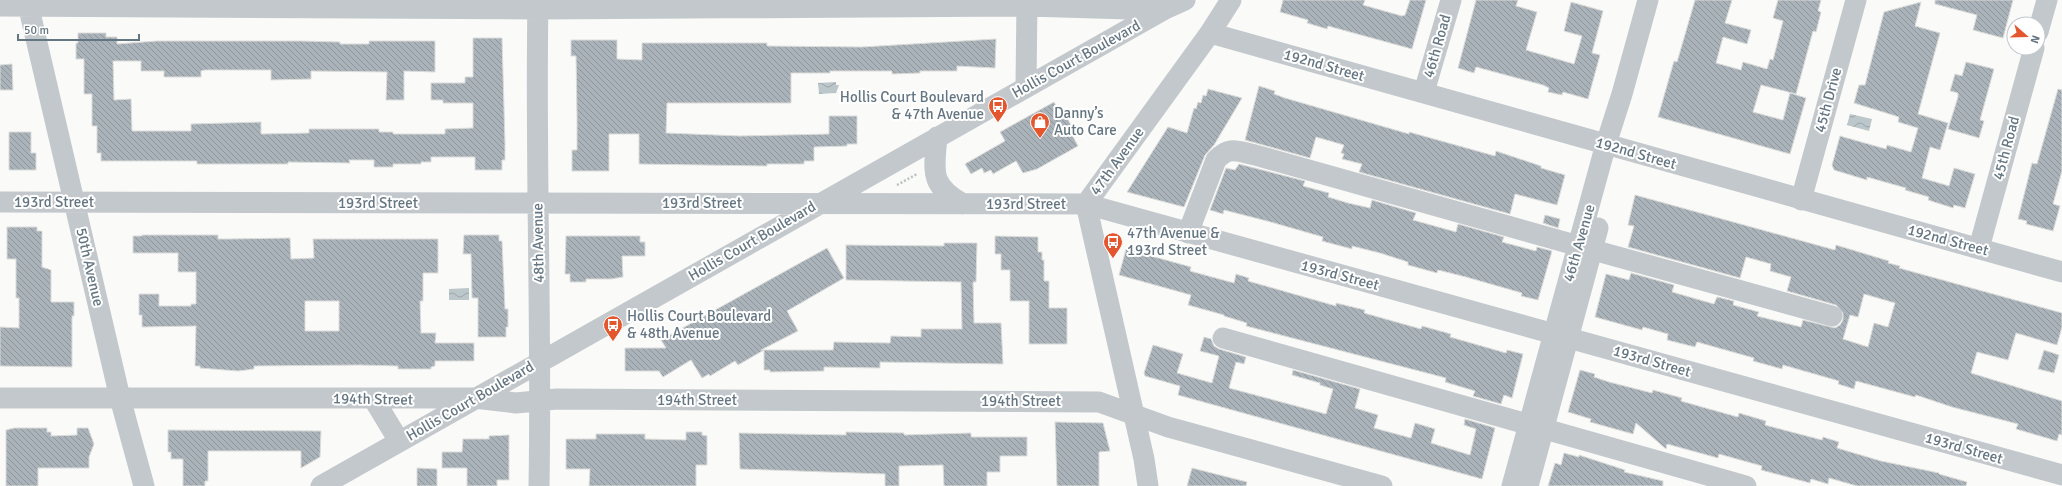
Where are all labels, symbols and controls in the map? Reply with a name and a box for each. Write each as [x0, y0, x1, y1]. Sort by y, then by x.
street label: 46th Road [1419, 12, 1455, 80]
scale bar [18, 16, 139, 42]
street label: Hollis Court Boulevard [1009, 16, 1143, 102]
north arrow [2006, 16, 2046, 56]
text: 50 m [24, 23, 49, 38]
text: N [2028, 33, 2042, 45]
street label: 192nd Street [1282, 45, 1366, 85]
street label: 45th Drive [1811, 66, 1845, 134]
place label: Hollis Court Boulevard & 47th Avenue [840, 88, 984, 123]
bus stop icon: Hollis Court Boulevard & 47th Avenue [987, 95, 1009, 123]
place label: Danny’s Auto Care [1054, 104, 1117, 139]
shop icon: Danny’s Auto Care [1029, 111, 1051, 139]
street label: 45th Road [1989, 114, 2023, 182]
street label: 47th Avenue [1086, 123, 1148, 199]
street label: 192nd Street [1594, 133, 1678, 173]
street label: 193rd Street [14, 193, 94, 211]
street label: 193rd Street [338, 194, 418, 212]
street label: 193rd Street [662, 194, 742, 212]
street label: 193rd Street [986, 195, 1066, 213]
street label: Hollis Court Boulevard [685, 197, 819, 285]
street label: 46th Avenue [1559, 202, 1599, 284]
street label: 48th Avenue [528, 203, 548, 283]
street label: 192nd Street [1906, 221, 1990, 259]
place label: 47th Avenue & 193rd Street [1127, 224, 1220, 259]
street label: 50th Avenue [72, 226, 108, 308]
bus stop icon: 47th Avenue & 193rd Street [1102, 231, 1124, 259]
street label: 193rd Street [1299, 256, 1381, 294]
place label: Hollis Court Boulevard & 48th Avenue [627, 307, 771, 342]
bus stop icon: Hollis Court Boulevard & 48th Avenue [602, 314, 624, 342]
street label: 193rd Street [1611, 341, 1693, 381]
street label: Hollis Court Boulevard [403, 357, 537, 445]
street label: 194th Street [333, 389, 413, 409]
street label: 194th Street [657, 391, 737, 409]
street label: 194th Street [981, 392, 1061, 410]
street label: 193rd Street [1923, 428, 2005, 468]

